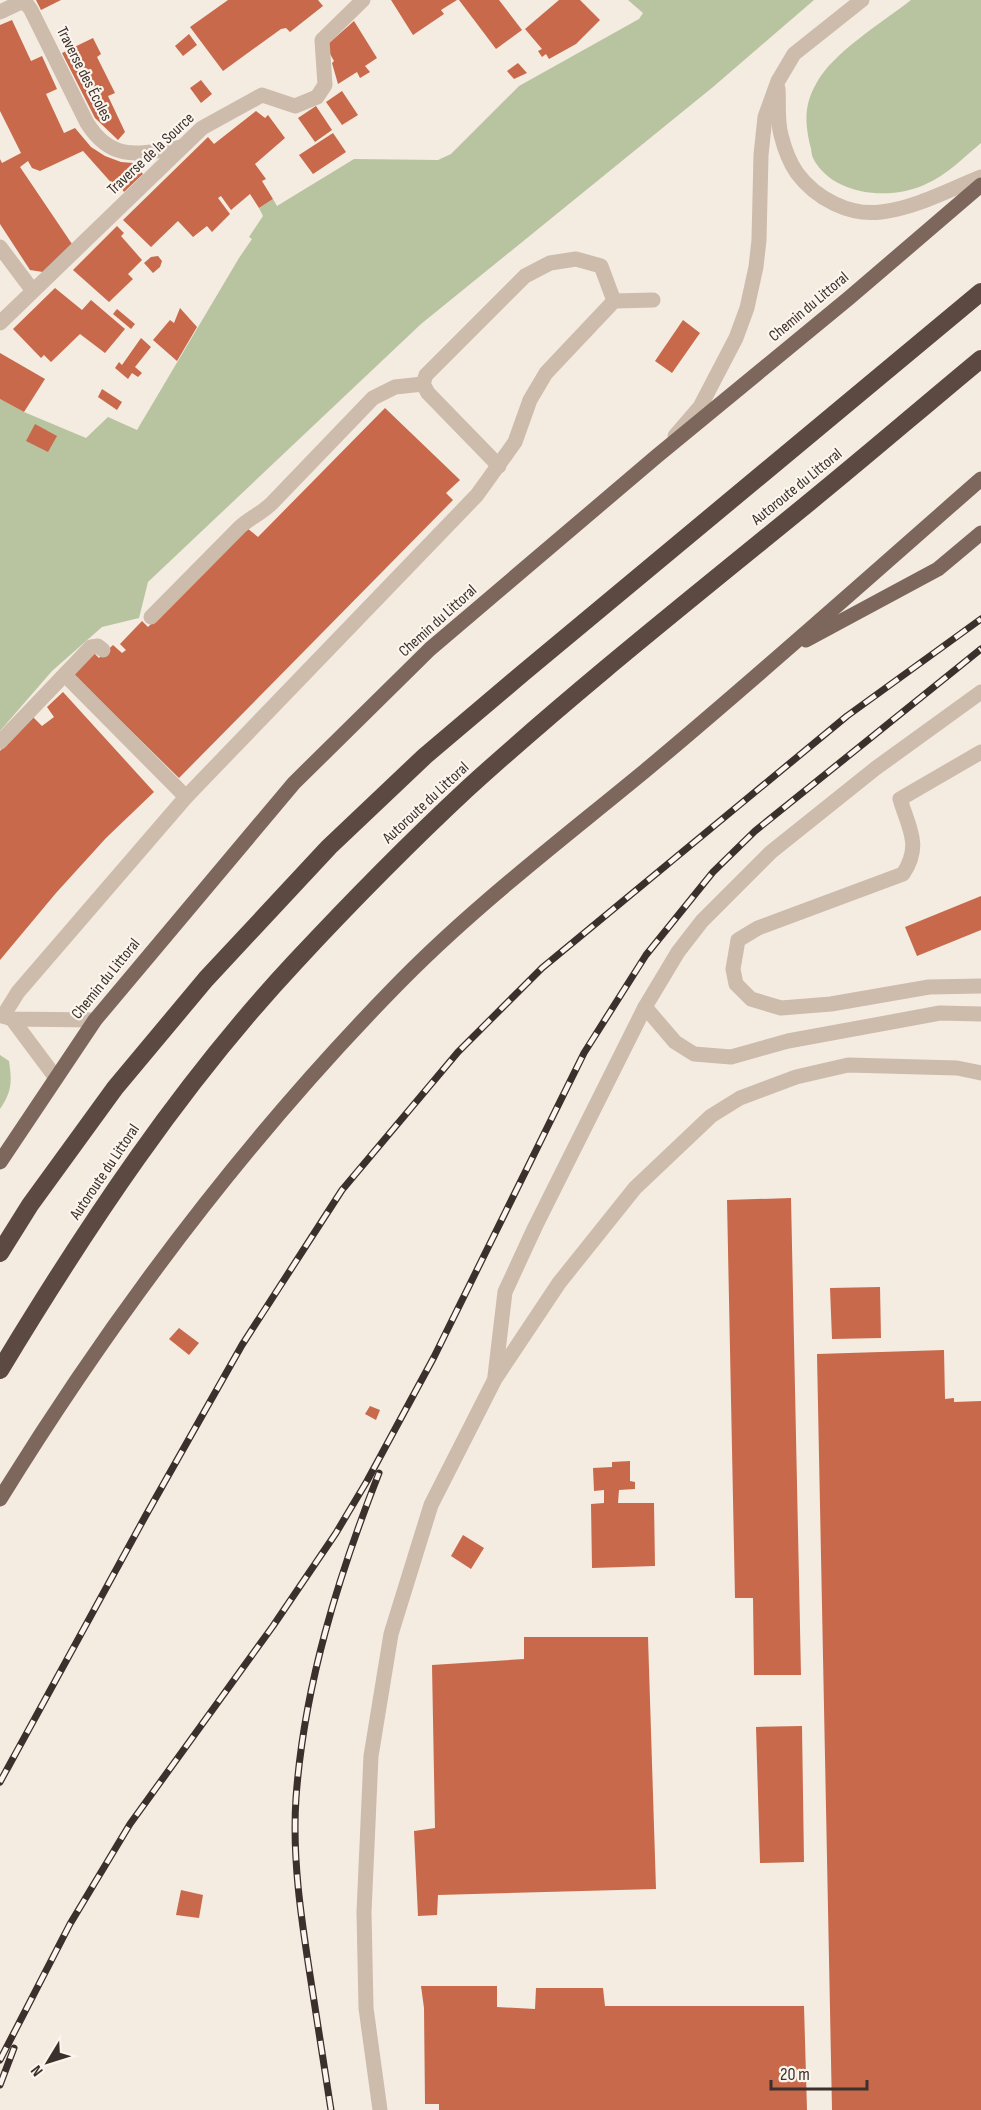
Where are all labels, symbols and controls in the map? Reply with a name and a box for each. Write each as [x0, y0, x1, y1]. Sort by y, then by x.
street label: Traverse des Écoles [52, 24, 116, 125]
street label: Traverse de la Source [104, 109, 198, 199]
street label: Chemin du Littoral [765, 268, 853, 346]
street label: Autoroute du Littoral [747, 445, 846, 530]
street label: Chemin du Littoral [395, 581, 481, 661]
street label: Autoroute du Littoral [378, 758, 473, 848]
street label: Chemin du Littoral [68, 935, 144, 1023]
street label: Autoroute du Littoral [66, 1121, 144, 1224]
north arrow [18, 2032, 78, 2092]
scale bar [771, 2053, 867, 2091]
text: N [27, 2061, 47, 2080]
text: 20 m [780, 2064, 810, 2085]

